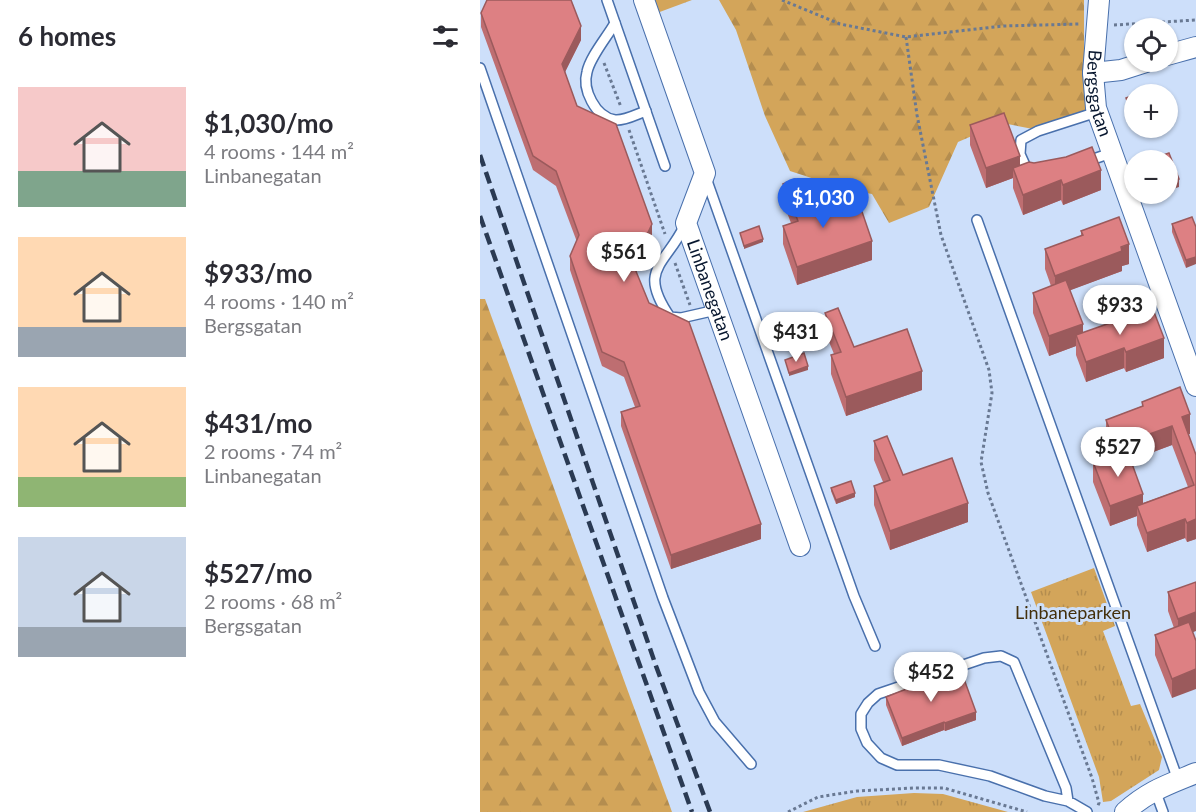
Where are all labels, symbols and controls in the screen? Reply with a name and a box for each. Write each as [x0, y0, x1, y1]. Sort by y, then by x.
map controls [1124, 18, 1178, 204]
button: locate [1124, 18, 1178, 72]
text: 6 homes [18, 20, 116, 52]
icon: filters [429, 20, 462, 53]
street label: Bergsgatan [1083, 49, 1117, 139]
button: + [1124, 84, 1178, 138]
text: $1,030/mo [204, 107, 334, 139]
icon: home [66, 111, 138, 183]
text: 4 rooms · 144 m² [204, 139, 354, 163]
button: − [1124, 150, 1178, 204]
text: Linbanegatan [204, 163, 322, 187]
pin: $1,030 [774, 178, 872, 229]
text: $1,030 [792, 185, 854, 209]
pin: $561 [588, 232, 660, 283]
street label: Linbanegatan [683, 236, 739, 343]
text: $561 [601, 239, 647, 263]
text: $933/mo [204, 257, 312, 289]
icon: home [66, 261, 138, 333]
pin: $933 [1084, 285, 1156, 336]
text: 4 rooms · 140 m² [204, 289, 354, 313]
text: $933 [1097, 292, 1143, 316]
pin: $431 [760, 312, 832, 363]
text: Bergsgatan [204, 313, 302, 337]
text: $431 [773, 319, 819, 343]
text: $431/mo [204, 407, 312, 439]
icon: home [66, 411, 138, 483]
pin: $527 [1082, 427, 1154, 478]
text: $527 [1095, 434, 1141, 458]
text: 2 rooms · 74 m² [204, 439, 342, 463]
text: Linbanegatan [204, 463, 322, 487]
text: $527/mo [204, 557, 312, 589]
icon: home [66, 561, 138, 633]
text: 2 rooms · 68 m² [204, 589, 342, 613]
park label: Linbaneparken [1015, 601, 1131, 623]
text: Bergsgatan [204, 613, 302, 637]
pin: $452 [895, 652, 967, 703]
text: $452 [908, 659, 954, 683]

